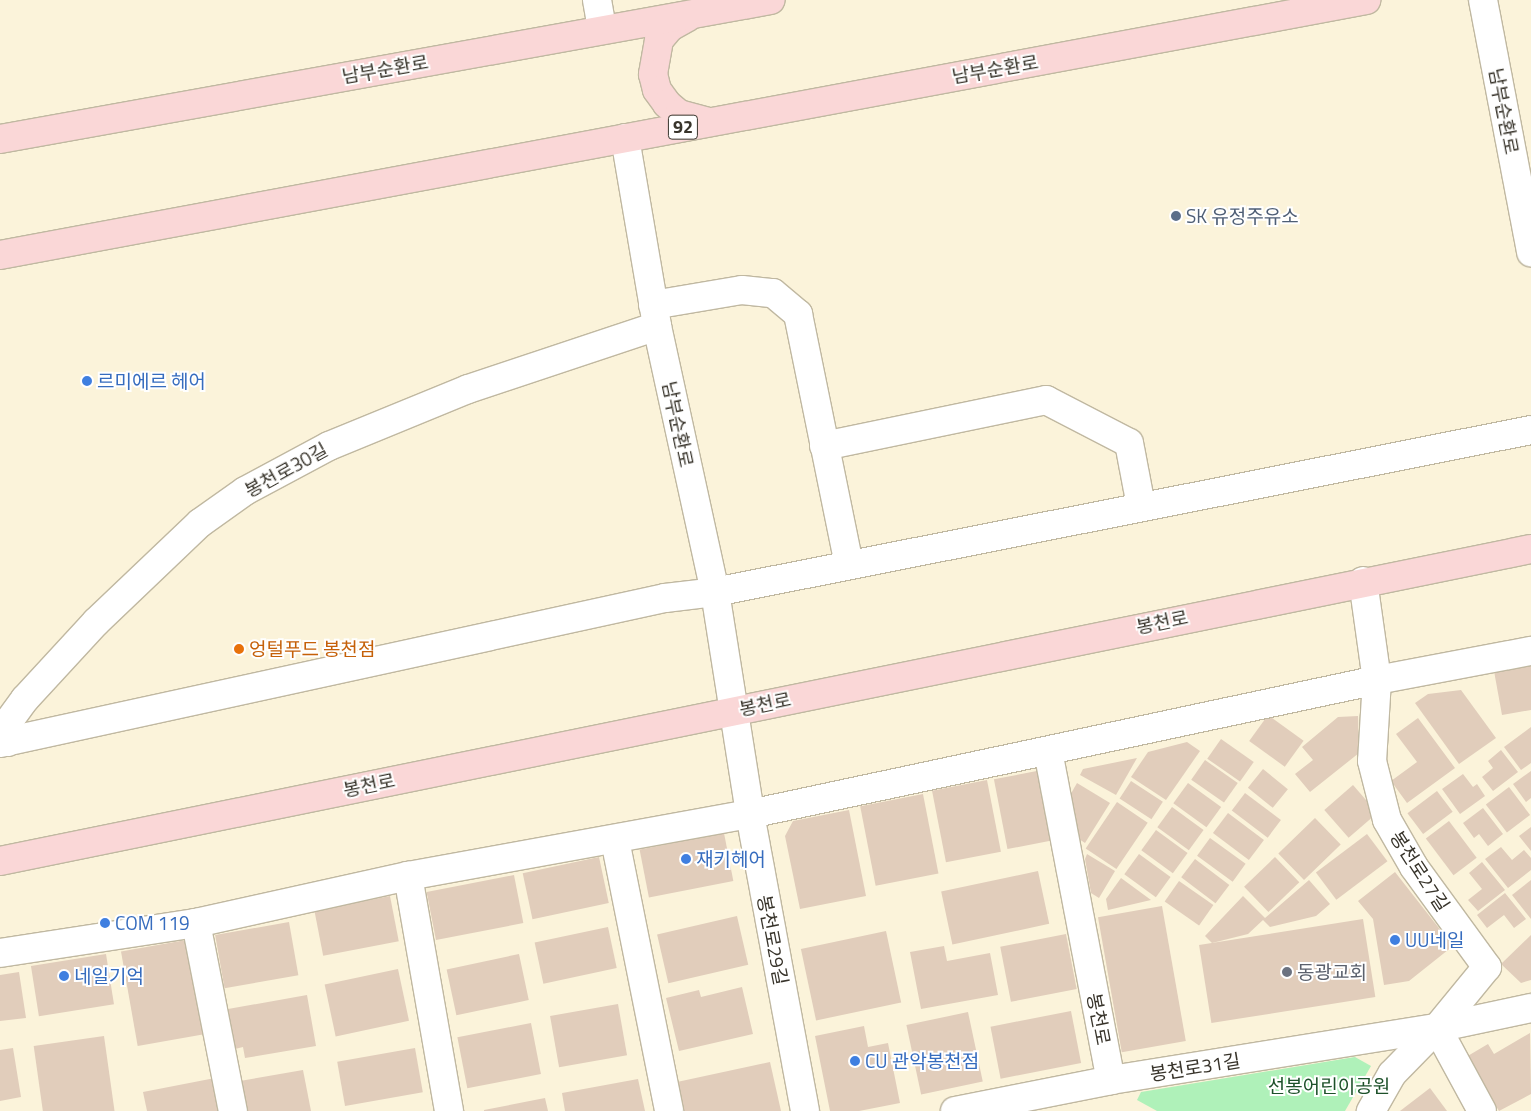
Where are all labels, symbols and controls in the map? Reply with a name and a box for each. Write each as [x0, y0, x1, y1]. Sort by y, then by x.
street label: 남부순환로 [340, 50, 430, 88]
street label: 남부순환로 [950, 50, 1040, 88]
street label: 남부순환로 [1484, 66, 1524, 156]
road number: 92 [667, 111, 699, 142]
place label: SK 유정주유소 [1186, 205, 1299, 227]
marker: SK 유정주유소 [1170, 210, 1182, 222]
place label: 르미에르 헤어 [97, 370, 206, 392]
marker: 르미에르 헤어 [81, 375, 93, 387]
street label: 남부순환로 [658, 379, 698, 469]
street label: 봉천로30길 [241, 438, 331, 502]
street label: 봉천로 [1134, 605, 1190, 639]
place label: 엉털푸드 봉천점 [249, 638, 376, 660]
marker: 엉털푸드 봉천점 [233, 643, 245, 655]
street label: 봉천로 [737, 687, 793, 721]
street label: 봉천로 [341, 768, 397, 802]
street label: 봉천로27길 [1386, 827, 1454, 915]
place label: 재키헤어 [696, 848, 766, 870]
marker: 재키헤어 [680, 853, 692, 865]
street label: 봉천로29길 [753, 893, 793, 987]
place label: COM 119 [115, 912, 190, 934]
marker: COM 119 [99, 917, 111, 929]
place label: UU네일 [1405, 929, 1464, 951]
marker: UU네일 [1389, 934, 1401, 946]
place label: 동광교회 [1297, 961, 1367, 983]
place label: 네일기억 [74, 965, 144, 987]
marker: 동광교회 [1281, 966, 1293, 978]
marker: 네일기억 [58, 970, 70, 982]
street label: 봉천로 [1083, 991, 1115, 1047]
street label: 봉천로31길 [1148, 1049, 1242, 1085]
place label: CU 관악봉천점 [865, 1050, 979, 1072]
marker: CU 관악봉천점 [849, 1055, 861, 1067]
park label: 선봉어린이공원 [1268, 1075, 1390, 1097]

